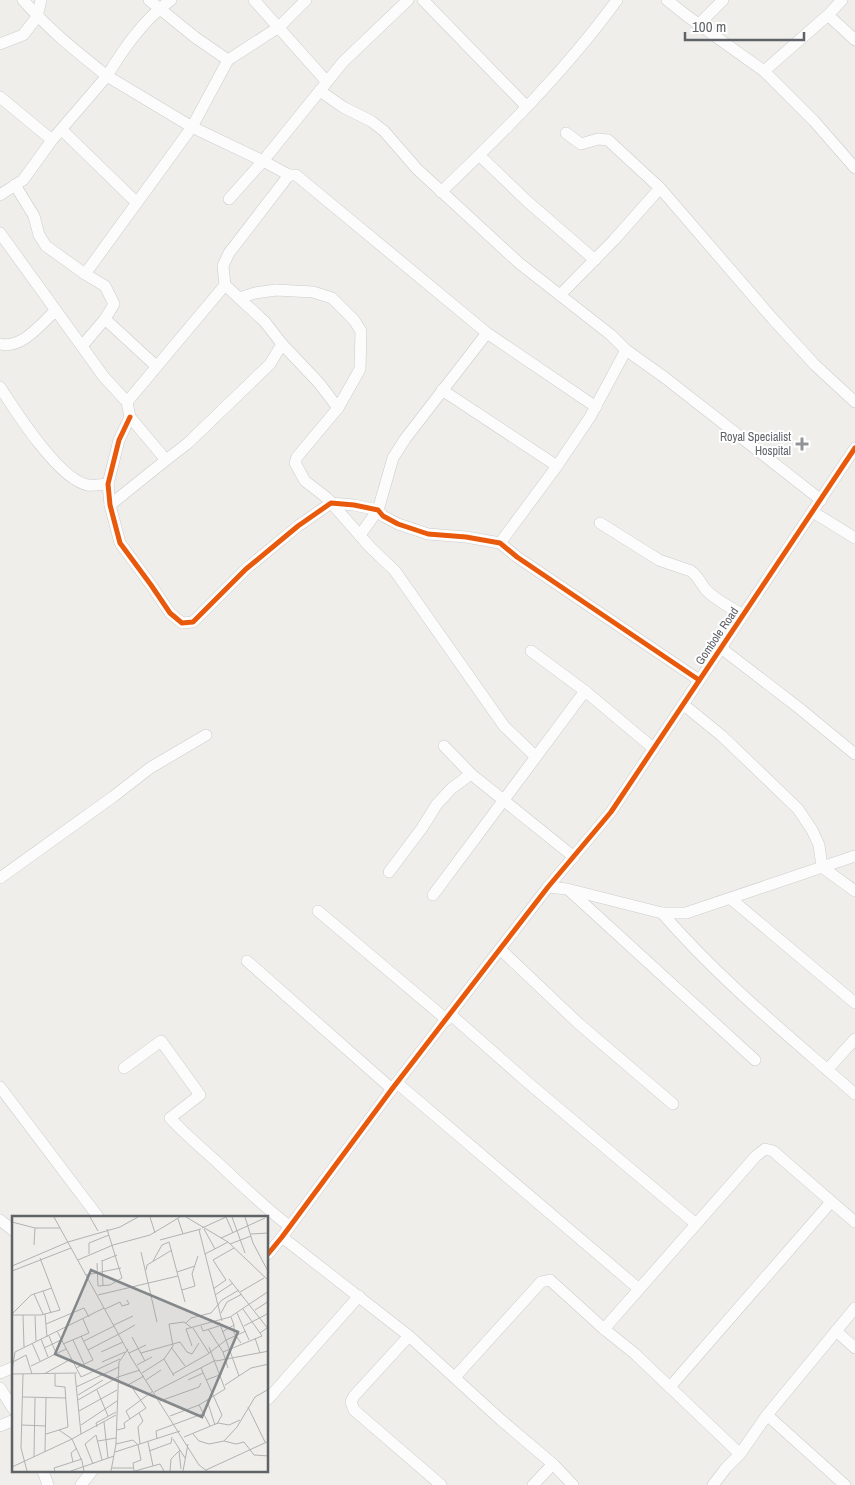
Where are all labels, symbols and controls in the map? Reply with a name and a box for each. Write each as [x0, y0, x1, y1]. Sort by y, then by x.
scale bar [685, 10, 804, 42]
text: 100 m [692, 16, 726, 37]
place label: Royal Specialist Hospital [720, 429, 791, 459]
marker: Royal Specialist Hospital [795, 437, 809, 451]
street label: Gombole Road [692, 604, 742, 668]
inset map [12, 1216, 269, 1472]

